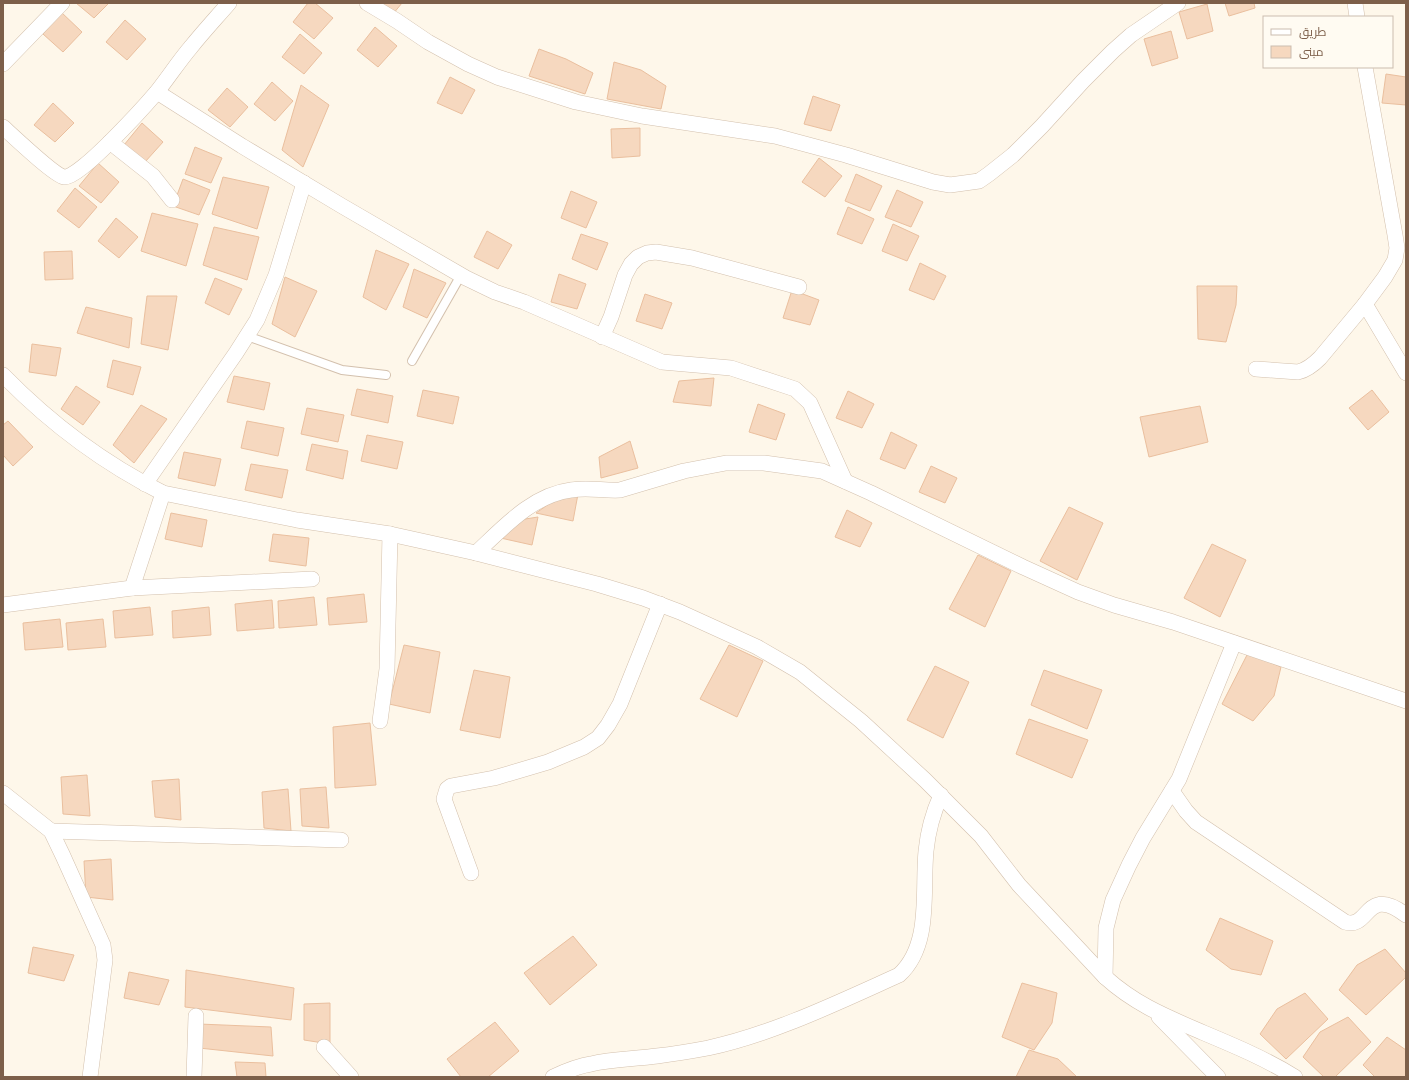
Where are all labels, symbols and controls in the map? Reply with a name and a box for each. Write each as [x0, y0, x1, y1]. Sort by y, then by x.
legend [1263, 16, 1393, 68]
text: طريق [1299, 24, 1327, 39]
text: مبنى [1299, 44, 1324, 59]

